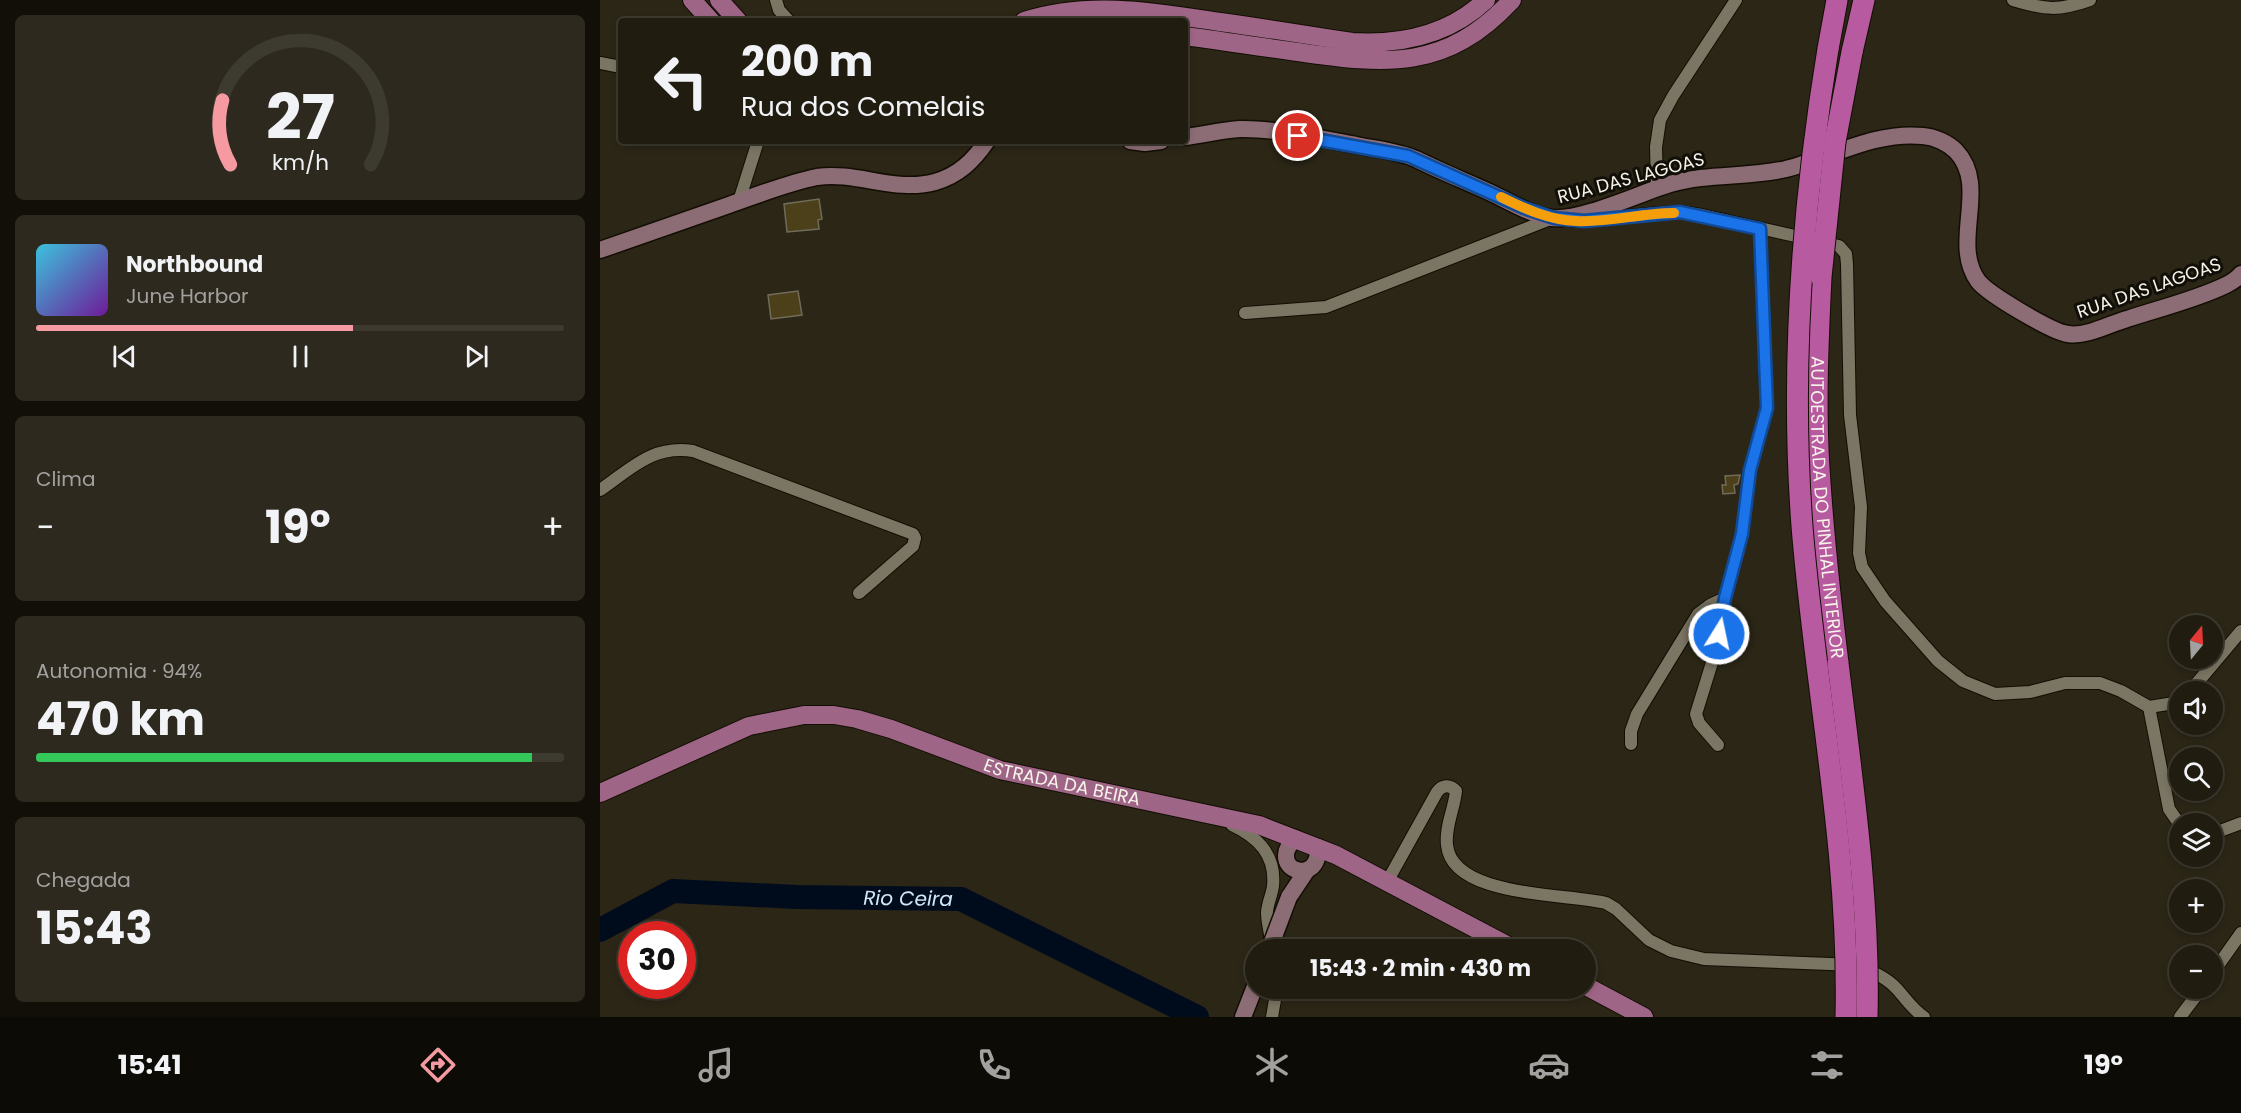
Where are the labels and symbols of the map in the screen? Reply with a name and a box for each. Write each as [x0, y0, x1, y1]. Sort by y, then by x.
pin [1272, 110, 1323, 161]
street label: RUA DAS LAGOAS [1555, 146, 1707, 209]
street label: RUA DAS LAGOAS [2073, 251, 2224, 324]
street label: AUTOESTRADA DO PINHAL INTERIOR [1805, 356, 1850, 660]
position arrow [1687, 602, 1751, 666]
north arrow [2169, 615, 2223, 669]
street label: ESTRADA DA BEIRA [980, 752, 1143, 811]
water label: Rio Ceira [863, 884, 953, 913]
speed limit sign: 30 [618, 921, 696, 999]

